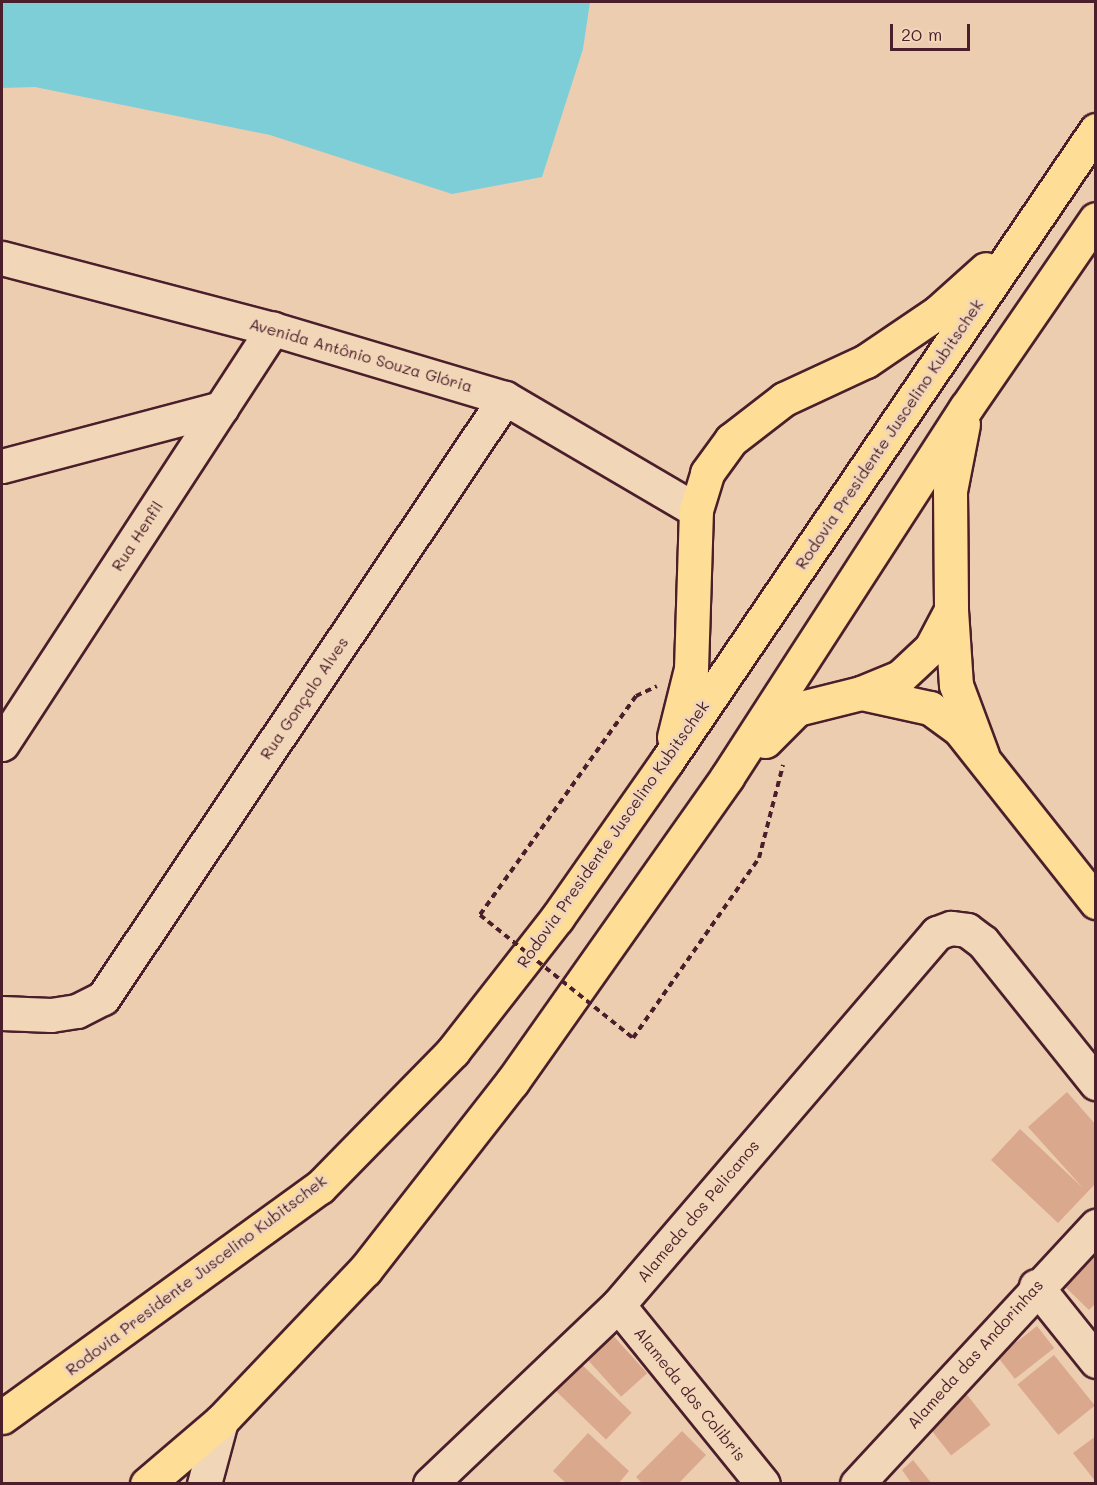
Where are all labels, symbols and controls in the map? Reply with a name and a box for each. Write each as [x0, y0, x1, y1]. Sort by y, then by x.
scale bar [893, 12, 972, 50]
text: 20 m [901, 22, 942, 46]
street label: Rodovia Presidente Juscelino Kubitschek [791, 295, 987, 573]
street label: Avenida Antônio Souza Glória [247, 314, 475, 396]
street label: Rua Henfil [107, 497, 167, 575]
street label: Rua Gonçalo Alves [256, 633, 352, 763]
street label: Rodovia Presidente Juscelino Kubitschek [513, 697, 713, 971]
street label: Alameda dos Pelicanos [633, 1136, 763, 1286]
street label: Rodovia Presidente Juscelino Kubitschek [62, 1171, 330, 1379]
street label: Alameda das Andorinhas [903, 1275, 1047, 1433]
street label: Alameda dos Colibris [630, 1323, 750, 1465]

